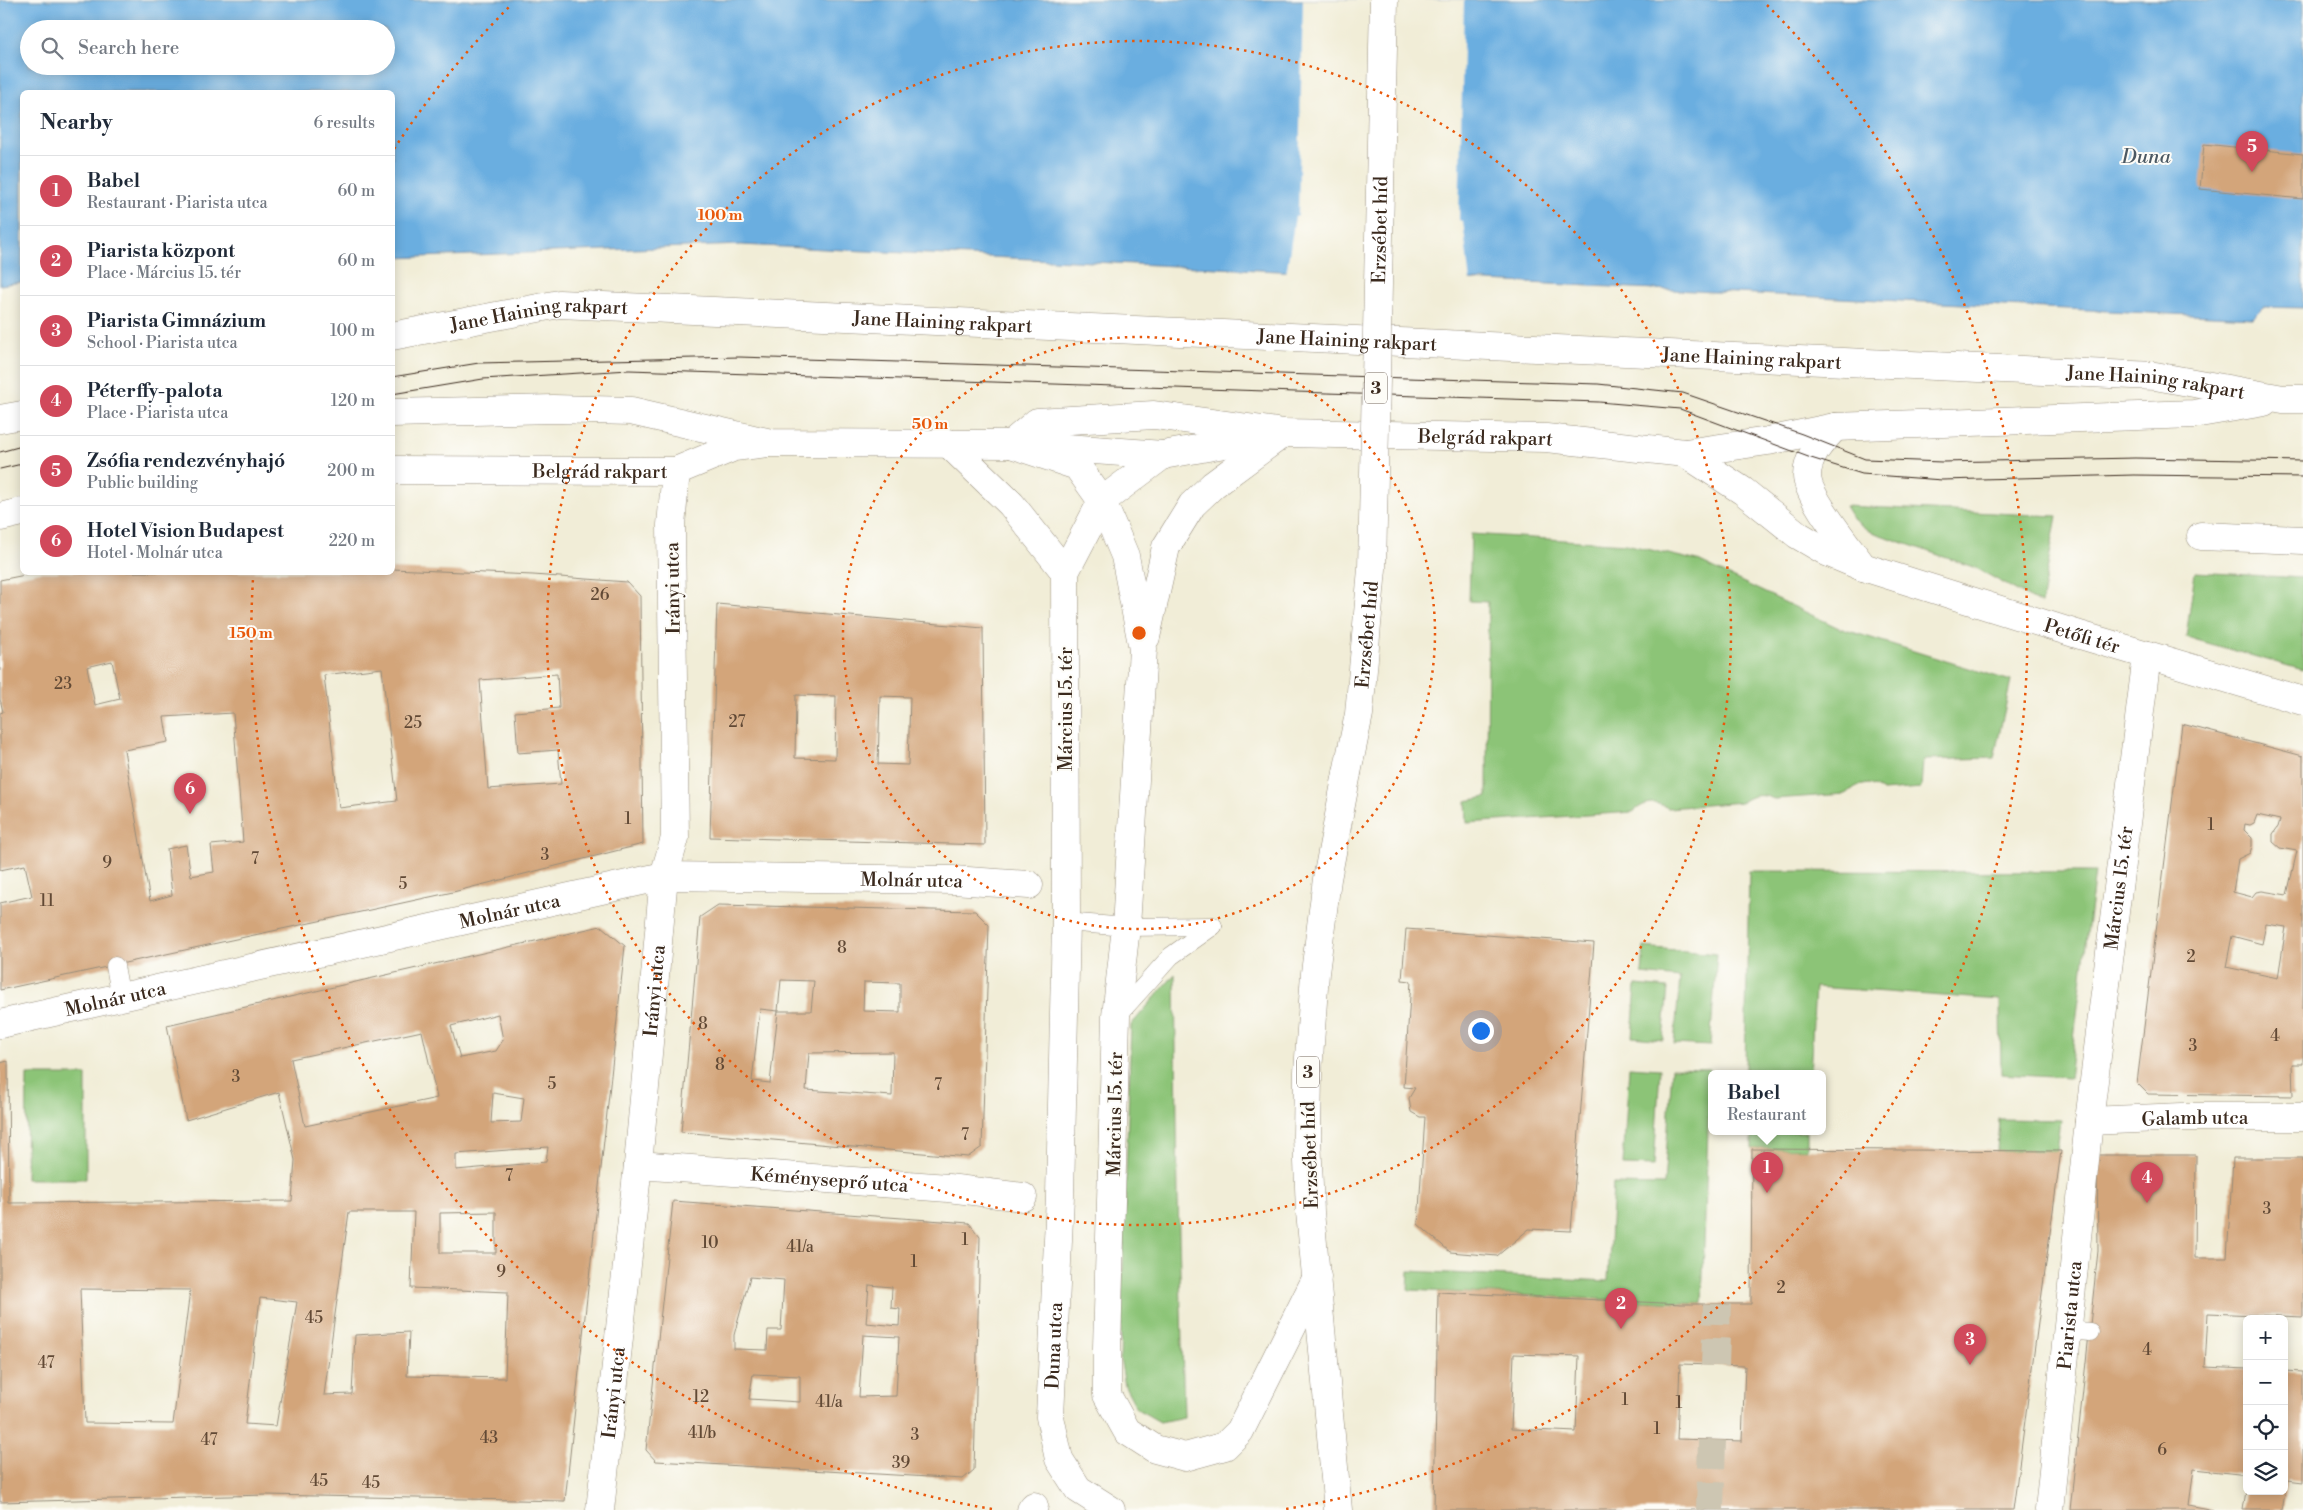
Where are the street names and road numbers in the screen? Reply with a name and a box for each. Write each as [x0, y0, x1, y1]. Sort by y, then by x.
street label: Erzsébet híd [1367, 175, 1393, 284]
street label: Jane Haining rakpart [447, 293, 629, 338]
street label: Jane Haining rakpart [851, 306, 1033, 338]
street label: Jane Haining rakpart [1256, 324, 1438, 357]
street label: Jane Haining rakpart [1660, 343, 1843, 375]
street label: Jane Haining rakpart [2065, 361, 2247, 405]
road number: 3 [1365, 372, 1387, 403]
street label: Belgrád rakpart [1417, 425, 1554, 452]
street label: Belgrád rakpart [531, 459, 668, 484]
street label: Irányi utca [660, 541, 686, 634]
street label: Erzsébet híd [1350, 580, 1384, 689]
street label: Petőfi tér [2041, 613, 2123, 659]
street label: Március 15. tér [1054, 647, 1078, 771]
street label: Március 15. tér [2099, 825, 2139, 951]
street label: Molnár utca [860, 868, 964, 894]
street label: Molnár utca [457, 888, 563, 934]
street label: Irányi utca [639, 944, 671, 1038]
street label: Molnár utca [63, 976, 169, 1022]
street label: Március 15. tér [1102, 1052, 1128, 1177]
road number: 3 [1297, 1056, 1319, 1088]
street label: Erzsébet híd [1296, 1100, 1324, 1209]
street label: Galamb utca [2141, 1106, 2249, 1132]
street label: Kéményseprő utca [750, 1162, 910, 1198]
street label: Piarista utca [2053, 1259, 2088, 1371]
street label: Duna utca [1040, 1301, 1068, 1390]
street label: Irányi utca [597, 1345, 631, 1440]

